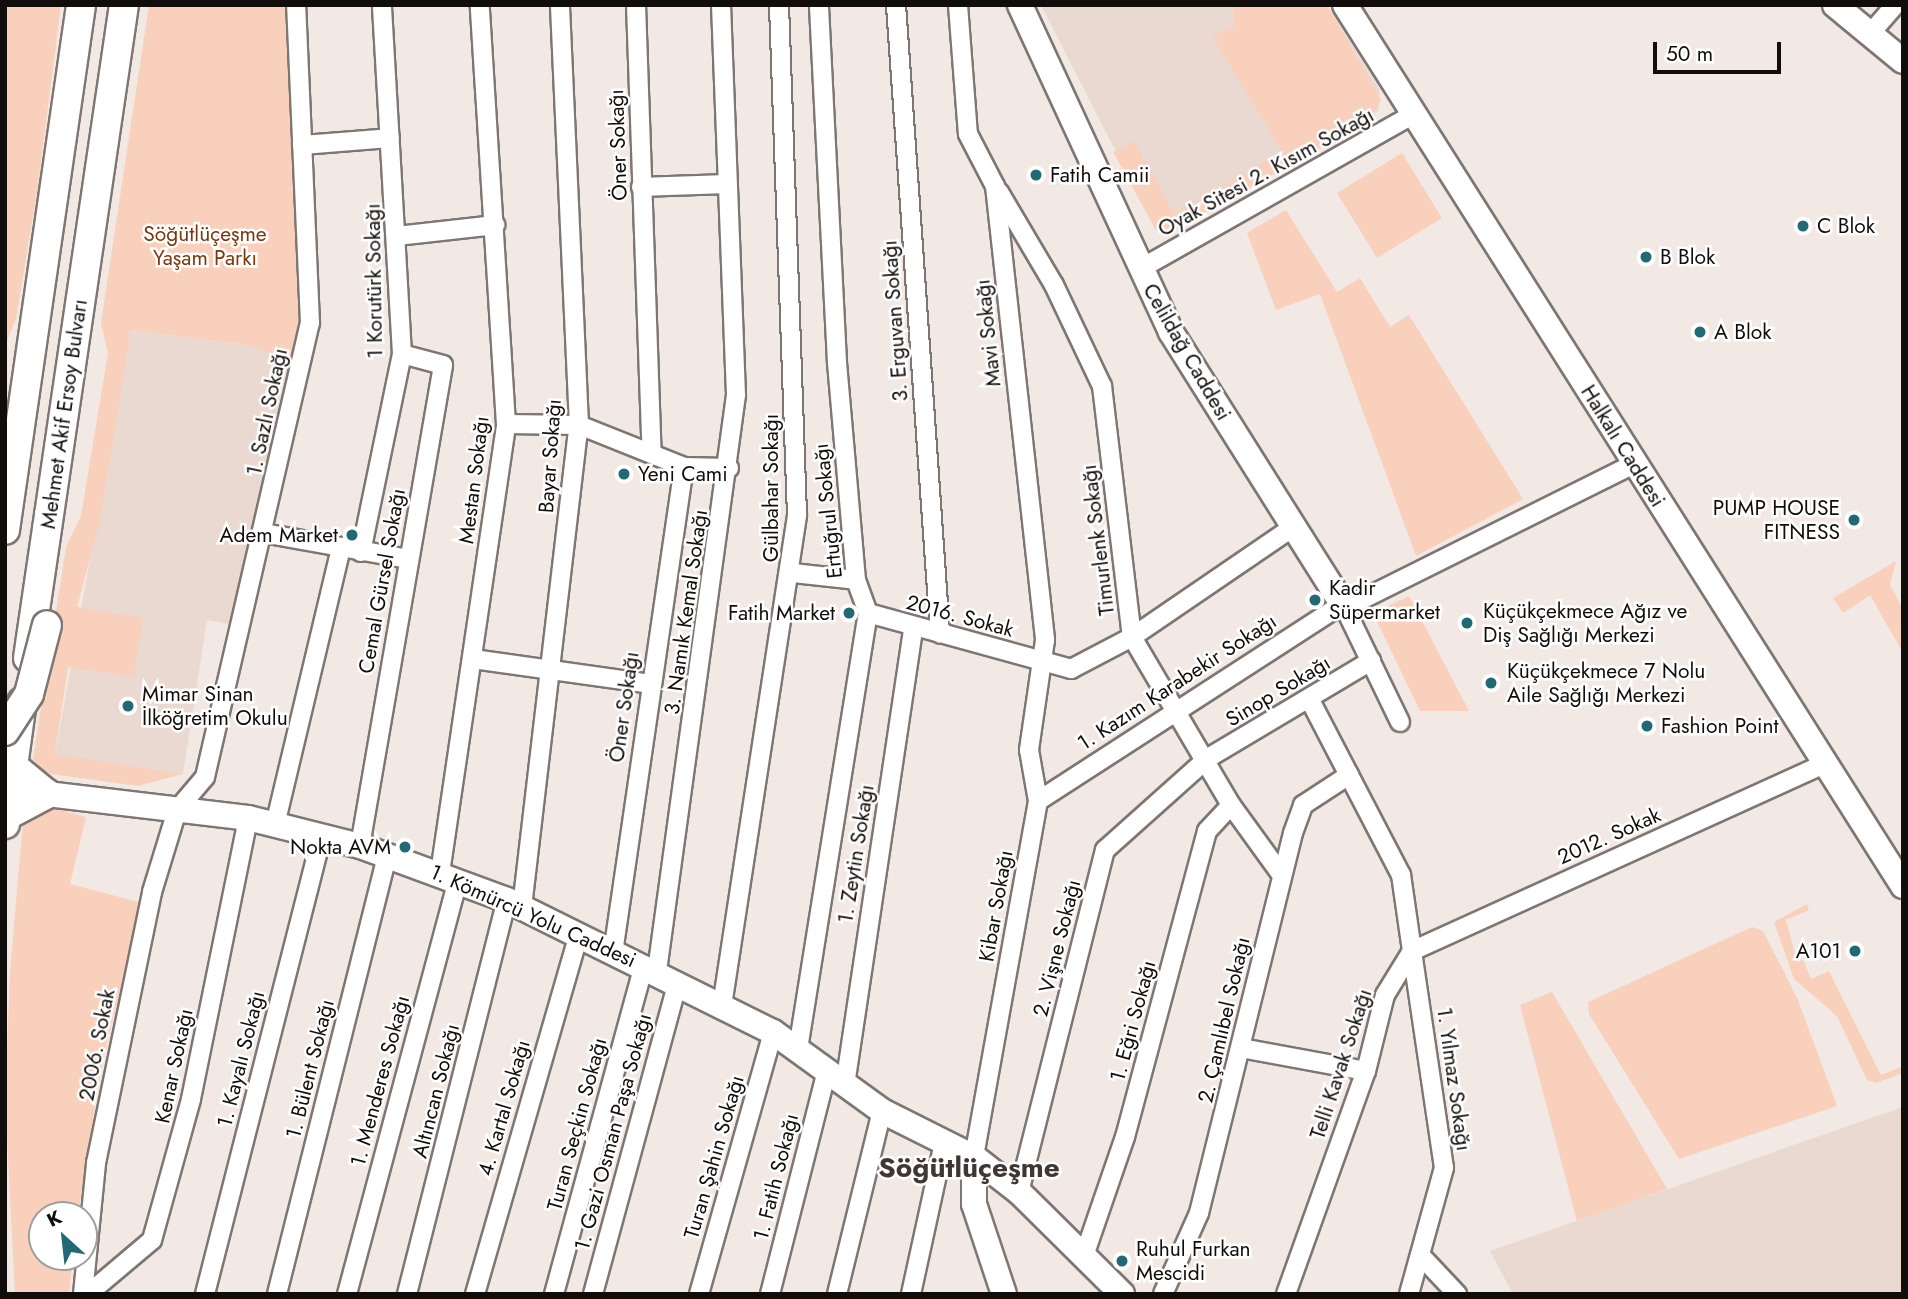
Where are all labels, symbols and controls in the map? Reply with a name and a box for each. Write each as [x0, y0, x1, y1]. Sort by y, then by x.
scale bar [1656, 28, 1784, 72]
text: 50 m [1666, 39, 1713, 69]
street label: Öner Sokağı [603, 89, 633, 201]
street label: Oyak Sitesi 2. Kısım Sokağı [1154, 102, 1378, 242]
place label: Fatih Camii [1050, 162, 1150, 188]
marker: Fatih Camii [1028, 167, 1044, 183]
street label: 1 Korutürk Sokağı [360, 203, 388, 359]
place label: C Blok [1817, 213, 1875, 239]
marker: C Blok [1795, 218, 1811, 234]
park label: Söğütlüçeşme Yaşam Parkı [143, 221, 267, 271]
street label: 3. Erguvan Sokağı [877, 240, 913, 402]
place label: B Blok [1660, 244, 1715, 270]
marker: B Blok [1638, 249, 1654, 265]
street label: Mavi Sokağı [970, 278, 1006, 388]
street label: Celildağ Caddesi [1138, 279, 1236, 425]
street label: Mehmet Akif Ersoy Bulvarı [35, 298, 93, 530]
place label: A Blok [1714, 319, 1771, 345]
marker: A Blok [1692, 324, 1708, 340]
street label: 1. Sazlı Sokağı [241, 346, 293, 478]
street label: Halkalı Caddesi [1575, 380, 1671, 512]
street label: Bayar Sokağı [533, 398, 567, 514]
street label: Gülbahar Sokağı [758, 414, 784, 562]
street label: Mestan Sokağı [454, 415, 494, 545]
street label: Ertuğrul Sokağı [808, 442, 848, 580]
place label: Yeni Cami [638, 461, 728, 487]
street label: Timurlenk Sokağı [1076, 463, 1120, 617]
marker: Yeni Cami [616, 466, 632, 482]
street label: Cemal Gürsel Sokağı [353, 487, 411, 675]
place label: PUMP HOUSE FITNESS [1713, 495, 1840, 545]
street label: 3. Namık Kemal Sokağı [659, 508, 713, 716]
marker: PUMP HOUSE FITNESS [1846, 512, 1862, 528]
place label: Adem Market [220, 522, 338, 548]
marker: Adem Market [344, 527, 360, 543]
place label: Kadir Süpermarket [1329, 575, 1440, 625]
street label: 2016. Sokak [903, 590, 1017, 642]
marker: Kadir Süpermarket [1307, 592, 1323, 608]
place label: Küçükçekmece Ağız ve Diş Sağlığı Merkezi [1483, 598, 1687, 648]
place label: Fatih Market [728, 600, 835, 626]
marker: Fatih Market [841, 605, 857, 621]
street label: 1. Kazım Karabekir Sokağı [1073, 608, 1281, 756]
marker: Küçükçekmece Ağız ve Diş Sağlığı Merkezi [1457, 613, 1477, 633]
street label: Öner Sokağı [604, 650, 644, 764]
street label: Sinop Sokağı [1221, 650, 1335, 732]
place label: Küçükçekmece 7 Nolu Aile Sağlığı Merkezi [1507, 658, 1705, 708]
marker: Küçükçekmece 7 Nolu Aile Sağlığı Merkezi [1481, 673, 1501, 693]
place label: Mimar Sinan İlköğretim Okulu [142, 681, 288, 731]
marker: Mimar Sinan İlköğretim Okulu [120, 698, 136, 714]
place label: Fashion Point [1661, 713, 1779, 739]
marker: Fashion Point [1639, 718, 1655, 734]
street label: 1. Zeytin Sokağı [833, 783, 879, 925]
street label: 2012. Sokak [1554, 802, 1664, 870]
place label: Nokta AVM [290, 834, 391, 860]
marker: Nokta AVM [397, 839, 413, 855]
street label: Kibar Sokağı [974, 848, 1018, 964]
street label: 1. Kömürcü Yolu Caddesi [426, 859, 640, 973]
street label: 2. Vişne Sokağı [1028, 877, 1086, 1019]
street label: 2. Çamlıbel Sokağı [1193, 935, 1255, 1105]
place label: A101 [1796, 938, 1841, 964]
marker: A101 [1847, 943, 1863, 959]
street label: 1. Eğri Sokağı [1105, 958, 1161, 1084]
street label: Telli Kavak Sokağı [1305, 986, 1377, 1142]
street label: 2006. Sokak [74, 987, 120, 1103]
street label: 1. Kayalı Sokağı [212, 988, 270, 1130]
street label: 1. Menderes Sokağı [345, 993, 415, 1169]
street label: 1. Bülent Sokağı [281, 997, 339, 1141]
street label: Kenar Sokağı [150, 1006, 198, 1126]
street label: 1. Yılmaz Sokağı [1431, 1006, 1477, 1152]
street label: 1. Gazi Osman Paşa Sokağı [569, 1011, 657, 1253]
street label: Altıncan Sokağı [407, 1021, 465, 1161]
street label: Turan Seçkin Sokağı [542, 1035, 612, 1213]
street label: 4. Kartal Sokağı [473, 1037, 535, 1179]
street label: Turan Şahin Sokağı [679, 1072, 749, 1242]
street label: 1. Fatih Sokağı [748, 1111, 804, 1243]
district label: Söğütlüçeşme [878, 1151, 1060, 1185]
north arrow [28, 1201, 98, 1271]
text: K [42, 1204, 66, 1234]
place label: Ruhul Furkan Mescidi [1136, 1236, 1251, 1286]
marker: Ruhul Furkan Mescidi [1114, 1253, 1130, 1269]

